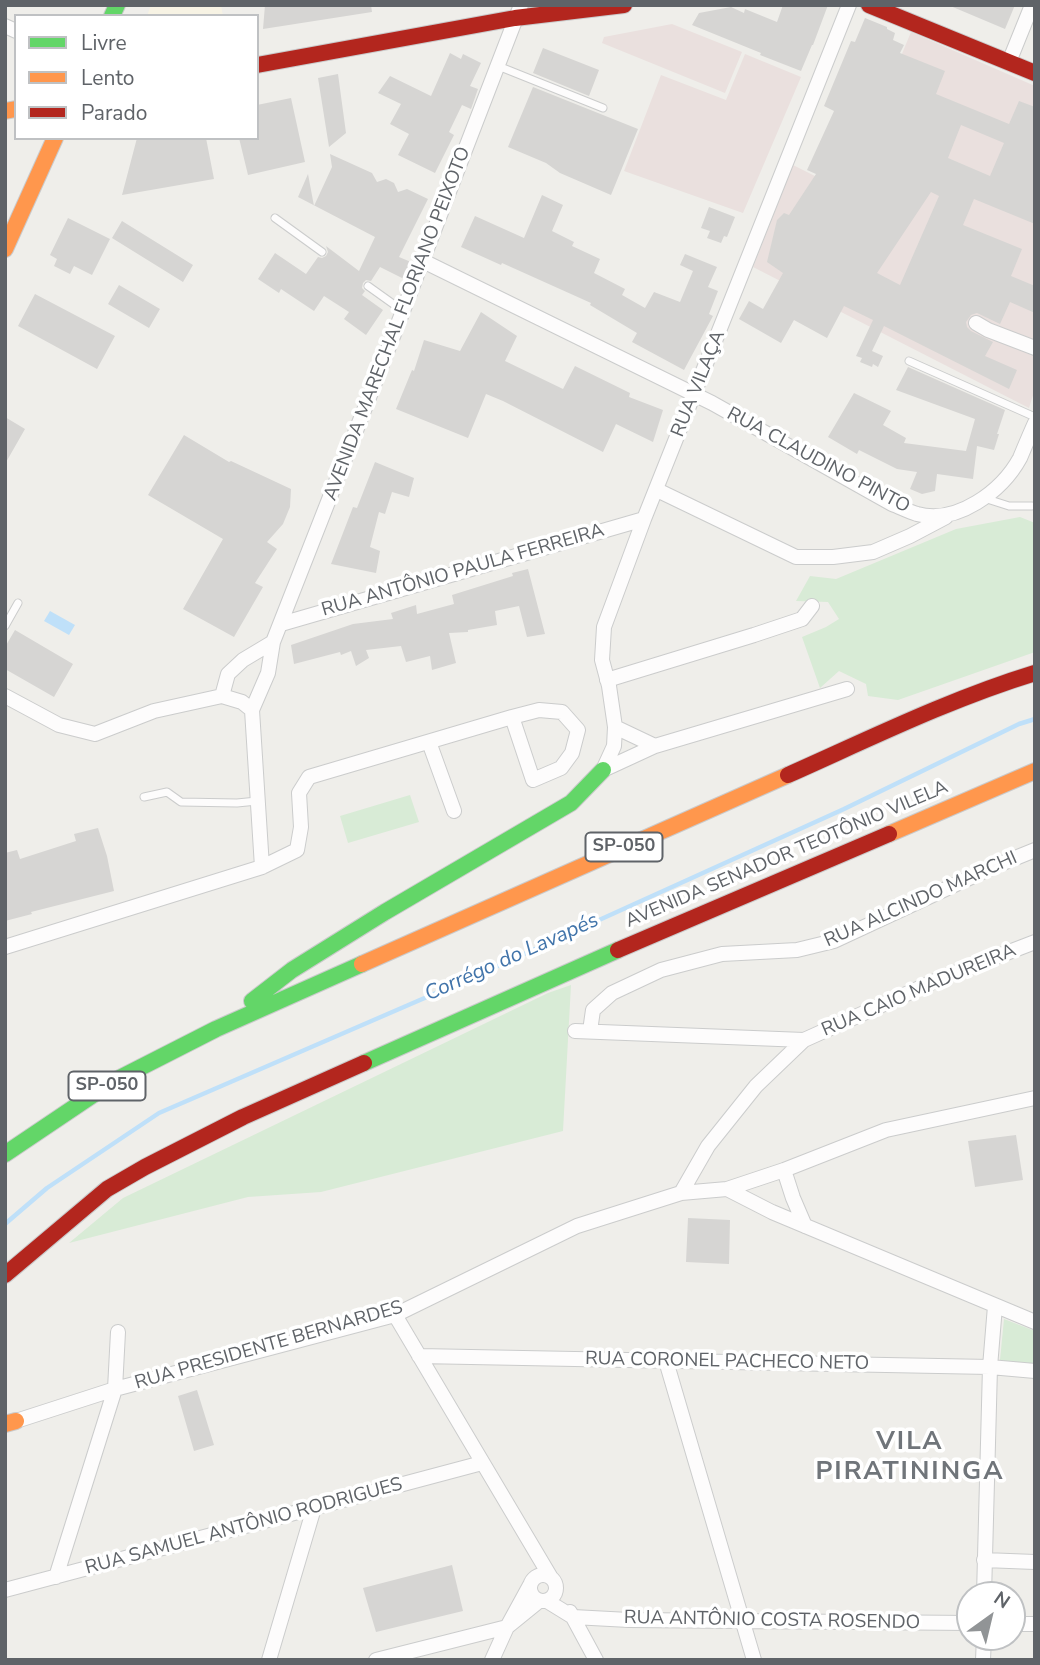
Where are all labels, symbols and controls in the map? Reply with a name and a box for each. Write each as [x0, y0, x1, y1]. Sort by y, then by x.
legend [14, 14, 259, 140]
text: Livre [81, 29, 127, 57]
text: Lento [81, 64, 134, 92]
text: Parado [81, 99, 147, 127]
street label: AVENIDA MARECHAL FLORIANO PEIXOTO [320, 144, 476, 504]
street label: RUA VILAÇA [667, 327, 731, 441]
street label: RUA CLAUDINO PINTO [723, 403, 913, 519]
street label: RUA ANTÔNIO PAULA FERREIRA [319, 520, 607, 622]
street label: AVENIDA SENADOR TEOTÔNIO VILELA [622, 776, 952, 934]
road number: SP-050 [586, 832, 662, 862]
street label: RUA ALCINDO MARCHI [821, 847, 1021, 953]
water label: Corrégo do Lavapés [421, 908, 603, 1008]
street label: RUA CAIO MADUREIRA [818, 940, 1020, 1042]
road number: SP-050 [68, 1072, 146, 1100]
street label: RUA PRESIDENTE BERNARDES [132, 1297, 406, 1395]
street label: RUA CORONEL PACHECO NETO [585, 1348, 869, 1376]
district label: VILA PIRATININGA [817, 1427, 1003, 1488]
street label: RUA SAMUEL ANTÔNIO RODRIGUES [83, 1474, 405, 1580]
north arrow [956, 1581, 1026, 1651]
text: N [988, 1585, 1015, 1615]
street label: RUA ANTÔNIO COSTA ROSENDO [624, 1607, 920, 1635]

